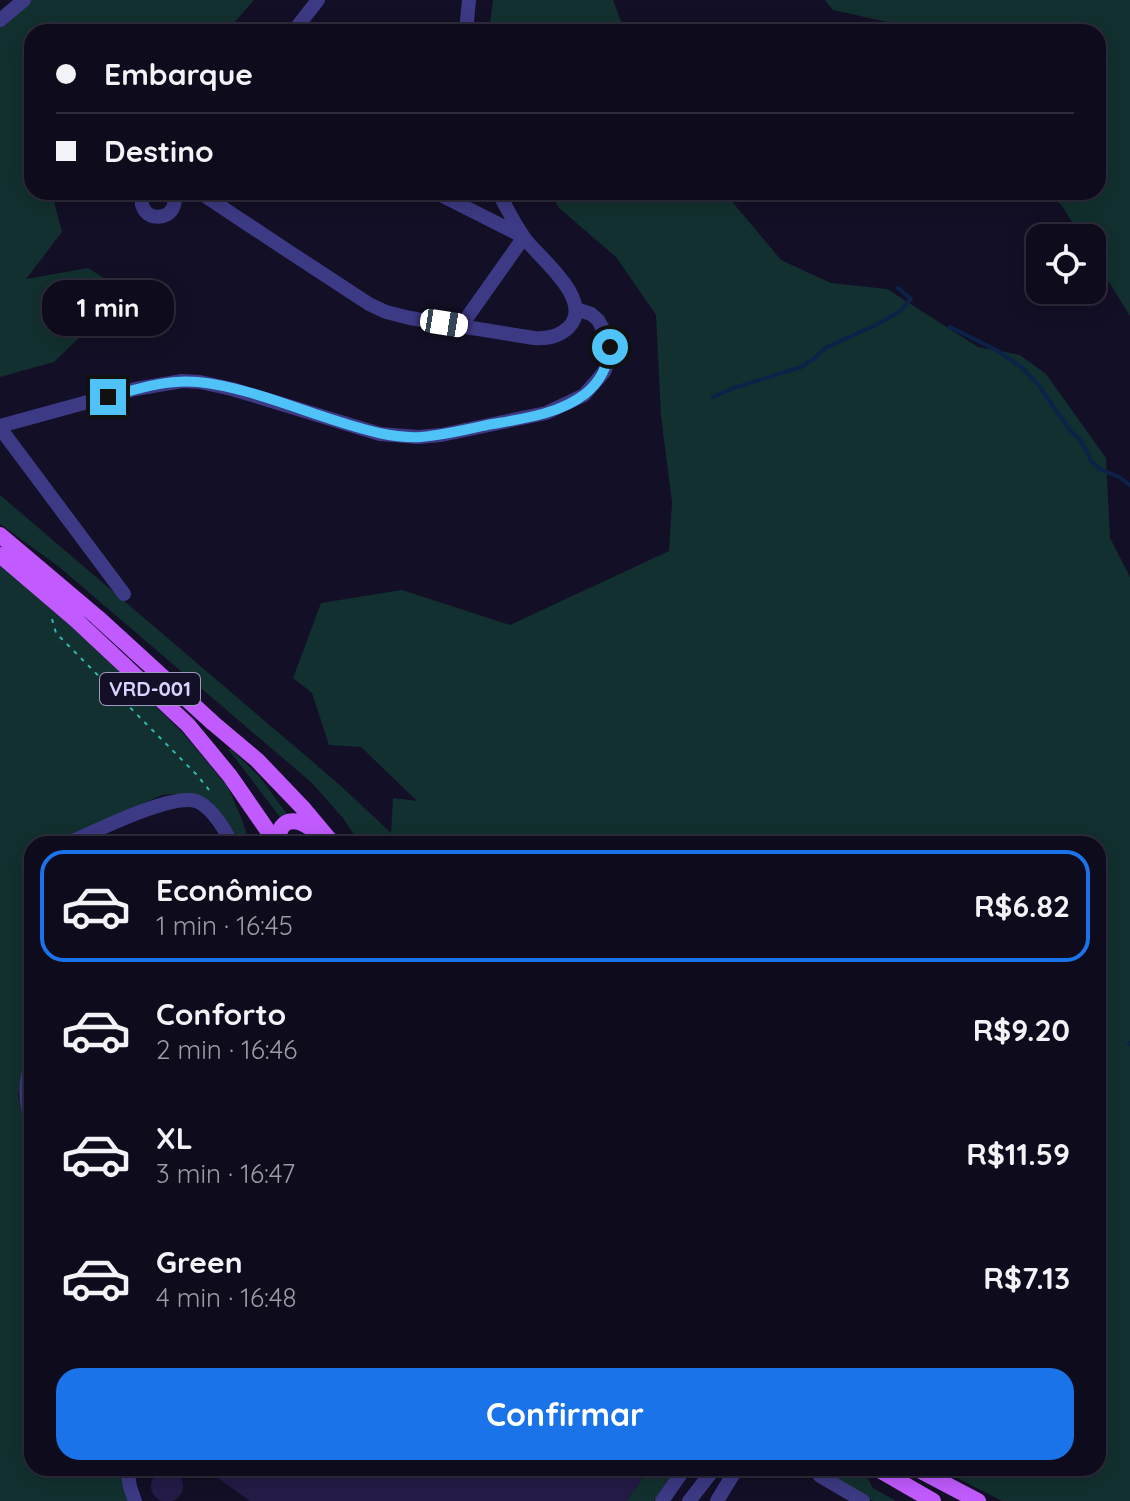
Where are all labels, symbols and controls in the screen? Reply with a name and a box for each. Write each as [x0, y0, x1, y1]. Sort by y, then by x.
text: Embarque [104, 55, 253, 93]
text: Destino [104, 132, 214, 170]
map controls [1026, 224, 1106, 304]
button: locate [1026, 224, 1106, 304]
callout: 1 min [42, 281, 174, 337]
text: 1 min [77, 291, 140, 324]
car [418, 307, 470, 339]
route start [592, 329, 628, 365]
route end [90, 379, 126, 415]
road number: VRD-001 [100, 673, 200, 705]
icon: car [60, 870, 132, 942]
text: Econômico [156, 871, 313, 909]
text: R$6.82 [974, 887, 1070, 925]
text: 1 min · 16:45 [156, 909, 293, 942]
icon: car [60, 994, 132, 1066]
text: Conforto [156, 995, 286, 1033]
text: R$9.20 [973, 1011, 1070, 1049]
text: 2 min · 16:46 [156, 1033, 297, 1066]
icon: car [60, 1118, 132, 1190]
text: XL [156, 1119, 193, 1157]
text: R$11.59 [966, 1135, 1070, 1173]
text: 3 min · 16:47 [156, 1157, 295, 1190]
icon: car [60, 1242, 132, 1314]
text: Green [156, 1243, 243, 1281]
text: R$7.13 [983, 1259, 1070, 1297]
text: 4 min · 16:48 [156, 1281, 297, 1314]
button: Confirmar [56, 1368, 1074, 1460]

